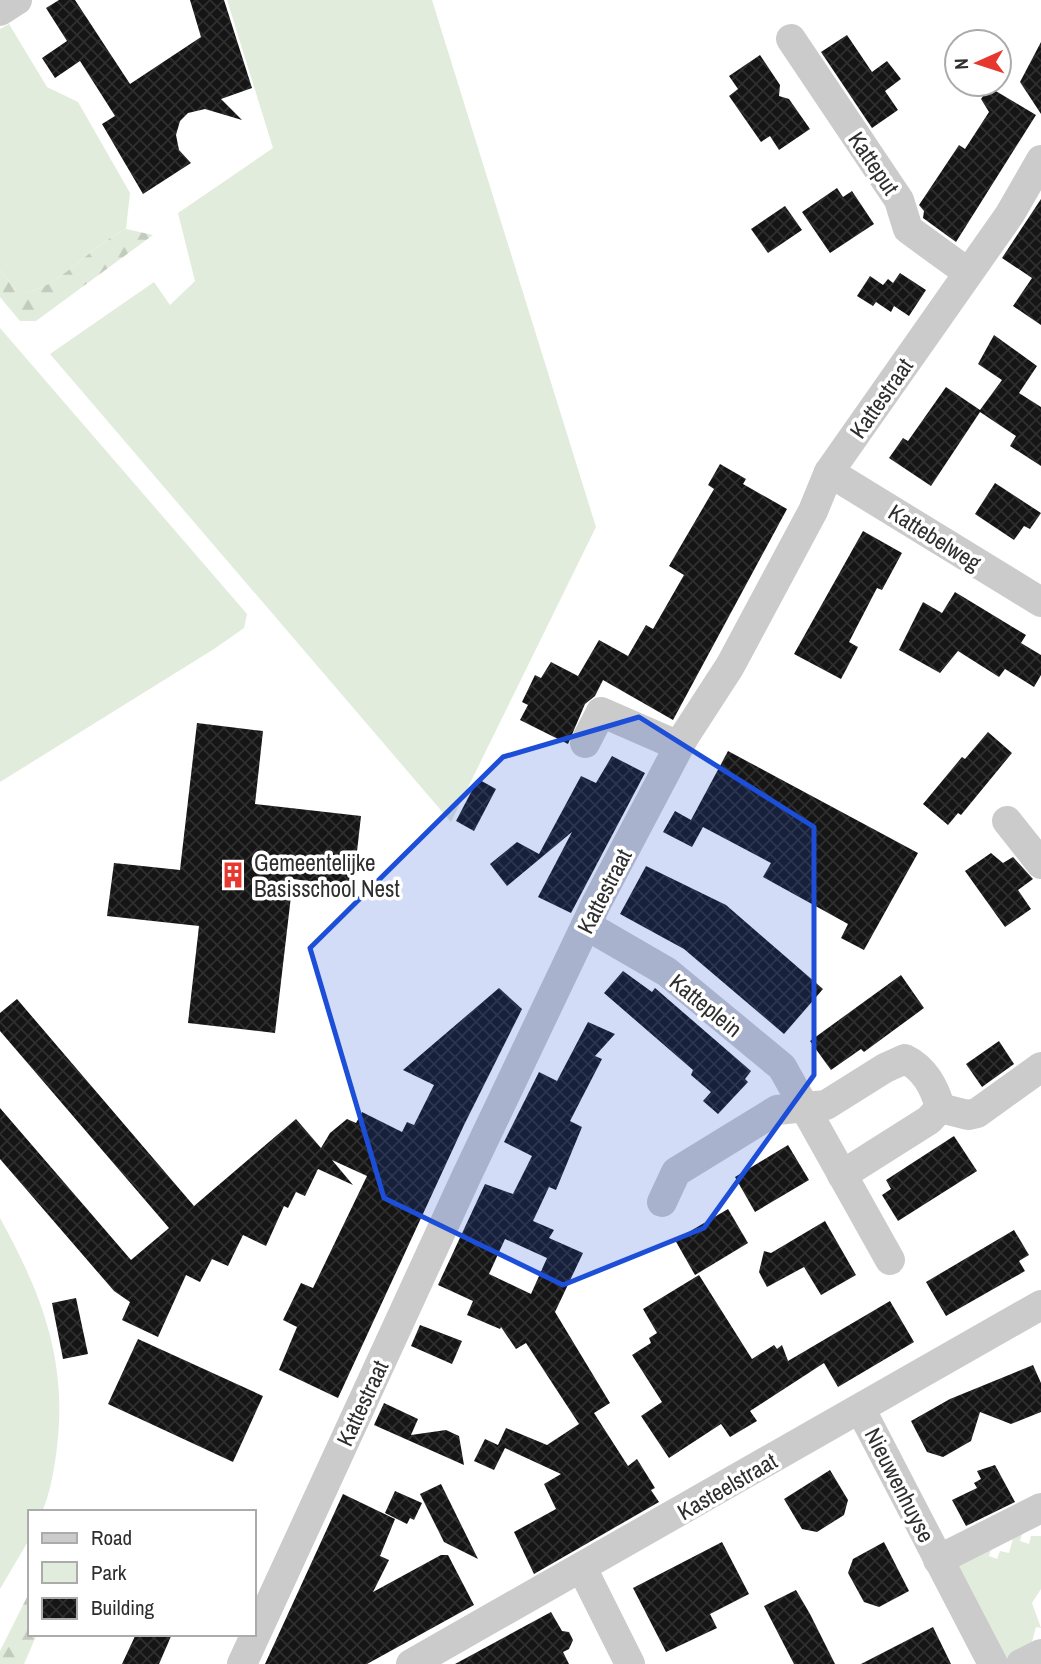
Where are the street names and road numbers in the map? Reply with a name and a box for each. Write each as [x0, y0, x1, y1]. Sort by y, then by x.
street label: Katteput [842, 125, 906, 201]
street label: Kattestraat [842, 352, 920, 444]
street label: Kattebelweg [883, 496, 988, 578]
street label: Kattestraat [569, 843, 639, 939]
street label: Katteplein [663, 966, 749, 1044]
street label: Kattestraat [329, 1355, 395, 1451]
street label: Nieuwenhuyse [858, 1422, 942, 1548]
street label: Kasteelstraat [672, 1445, 782, 1527]

